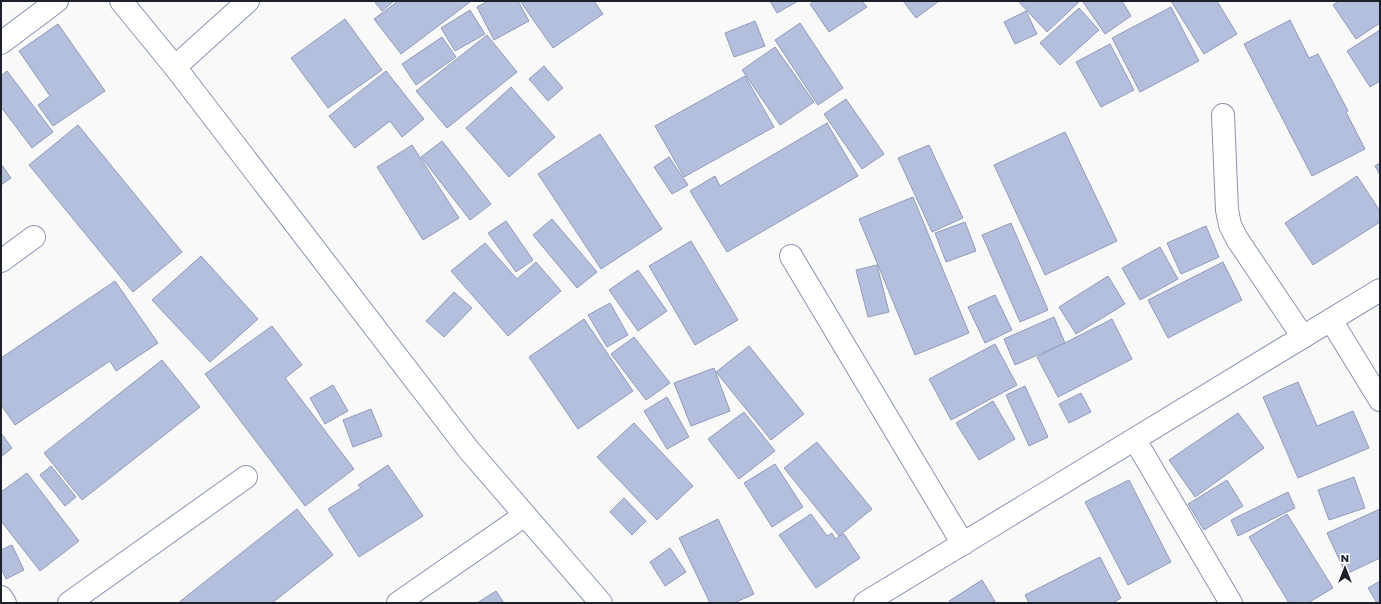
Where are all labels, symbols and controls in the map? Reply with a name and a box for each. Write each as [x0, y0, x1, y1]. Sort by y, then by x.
north arrow [1325, 548, 1365, 588]
text: N [1341, 550, 1349, 566]

